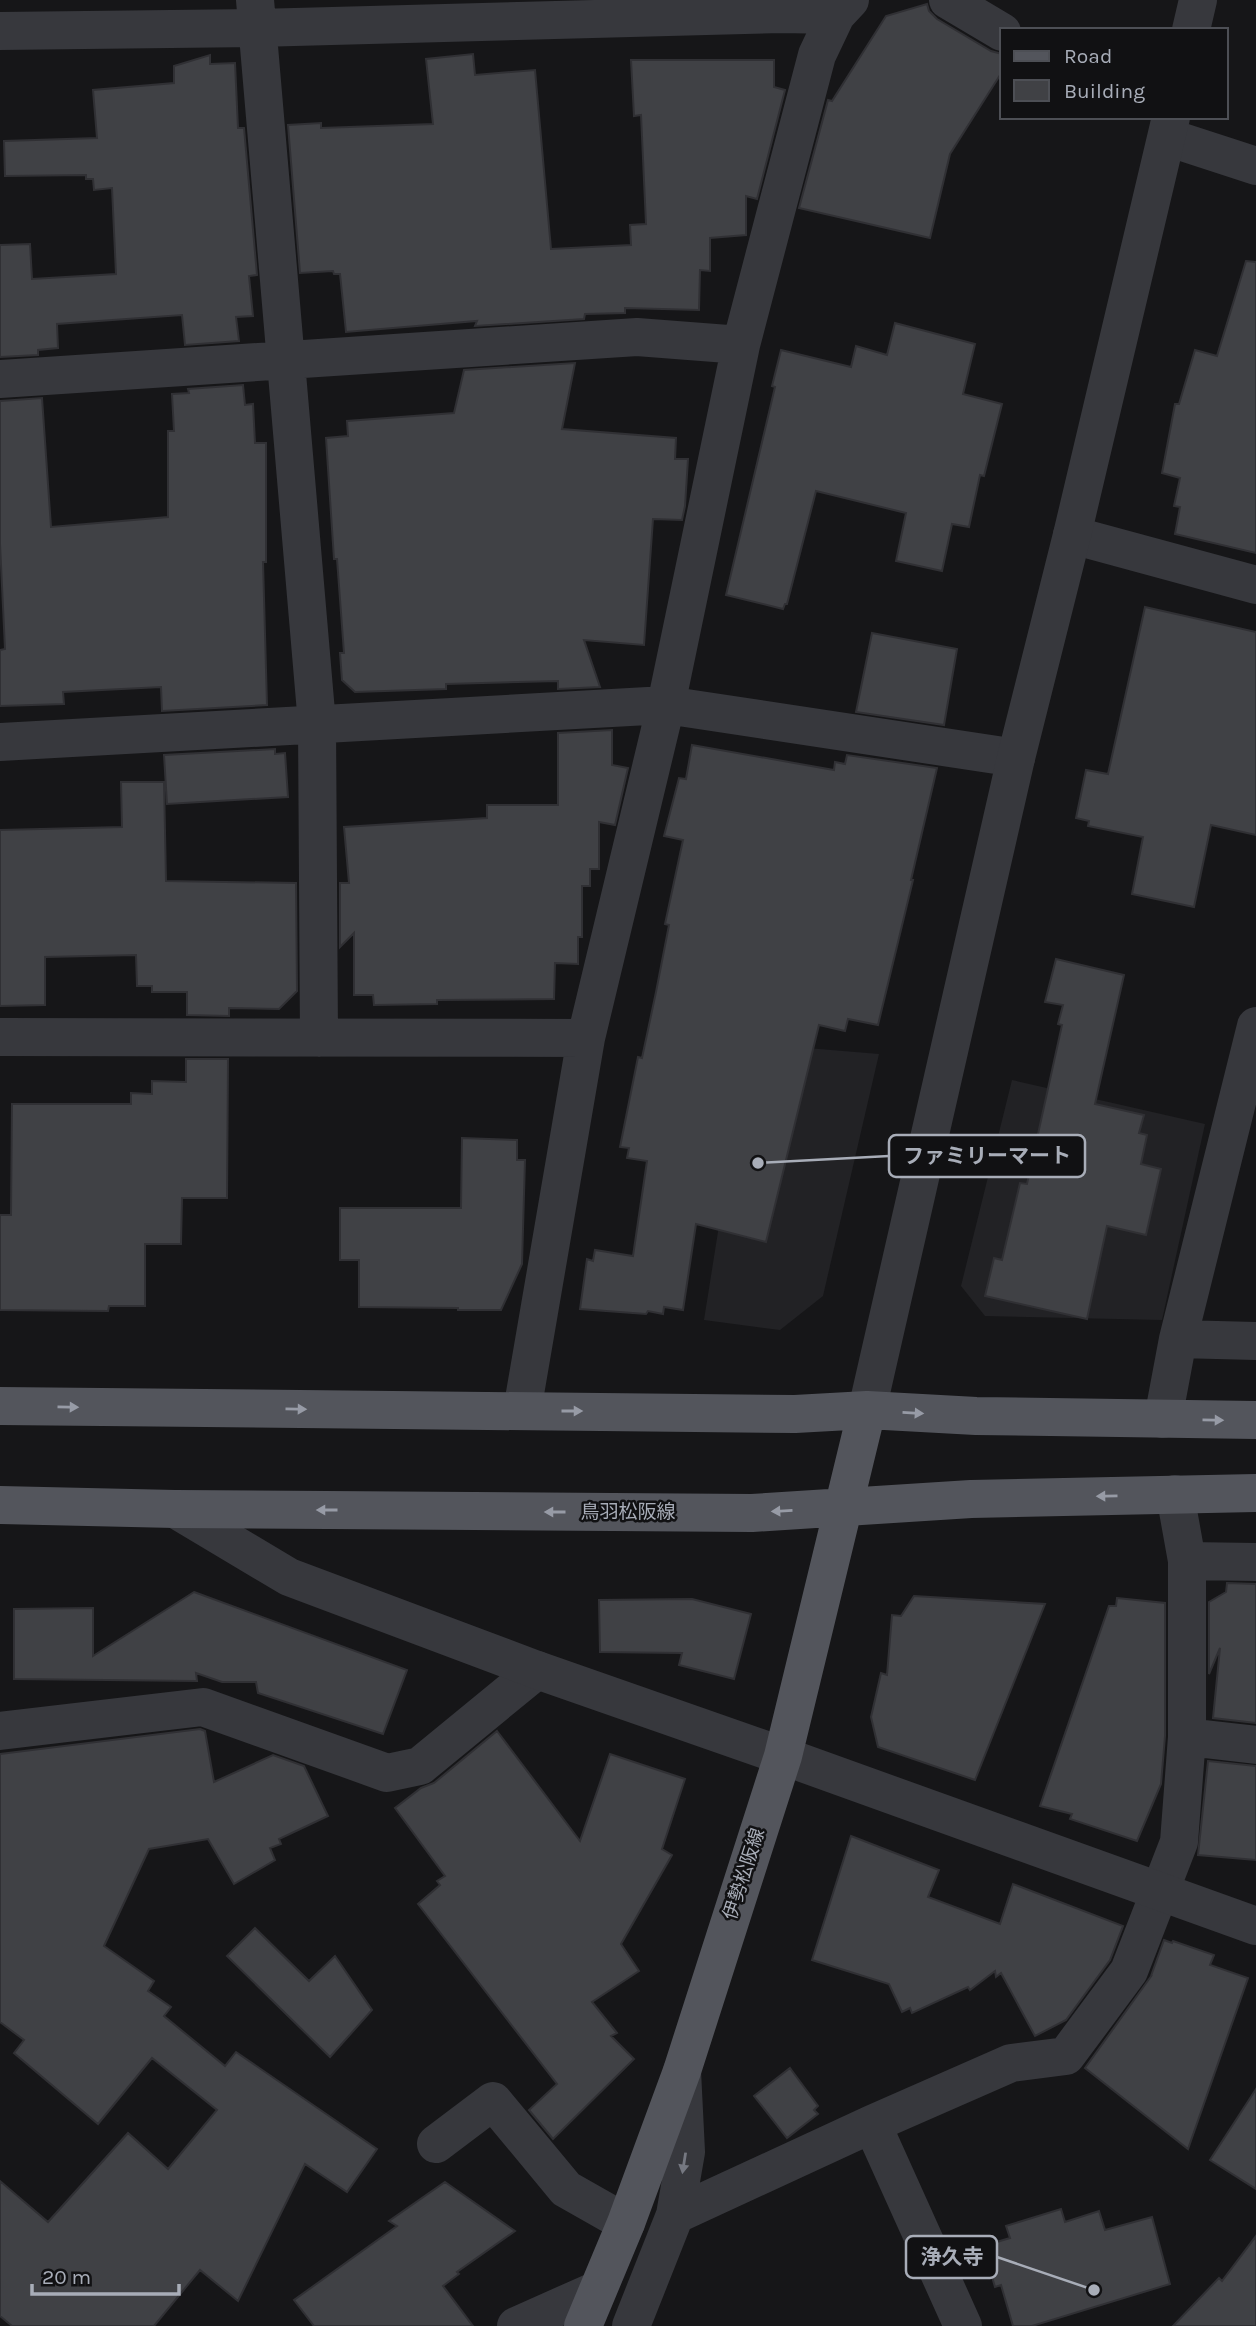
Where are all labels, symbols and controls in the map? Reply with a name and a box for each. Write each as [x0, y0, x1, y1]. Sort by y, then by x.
legend [1000, 28, 1228, 119]
text: Road [1064, 44, 1112, 68]
text: Building [1064, 79, 1145, 103]
callout: ファミリーマート [889, 1135, 1085, 1177]
text: ファミリーマート [903, 1144, 1071, 1168]
one-way arrow [57, 1401, 79, 1412]
one-way arrow [285, 1403, 307, 1415]
one-way arrow [561, 1406, 583, 1417]
one-way arrow [902, 1407, 924, 1418]
one-way arrow [1203, 1414, 1225, 1425]
one-way arrow [1096, 1490, 1118, 1502]
street label: 鳥羽松阪線 [580, 1501, 676, 1523]
one-way arrow [316, 1504, 338, 1516]
one-way arrow [543, 1506, 565, 1518]
one-way arrow [771, 1506, 793, 1517]
street label: 伊勢松阪線 [719, 1825, 769, 1923]
one-way arrow [678, 2153, 689, 2175]
callout: 浄久寺 [906, 2236, 997, 2278]
text: 浄久寺 [921, 2245, 984, 2269]
scale bar [32, 2252, 178, 2296]
text: 20 m [42, 2265, 91, 2289]

